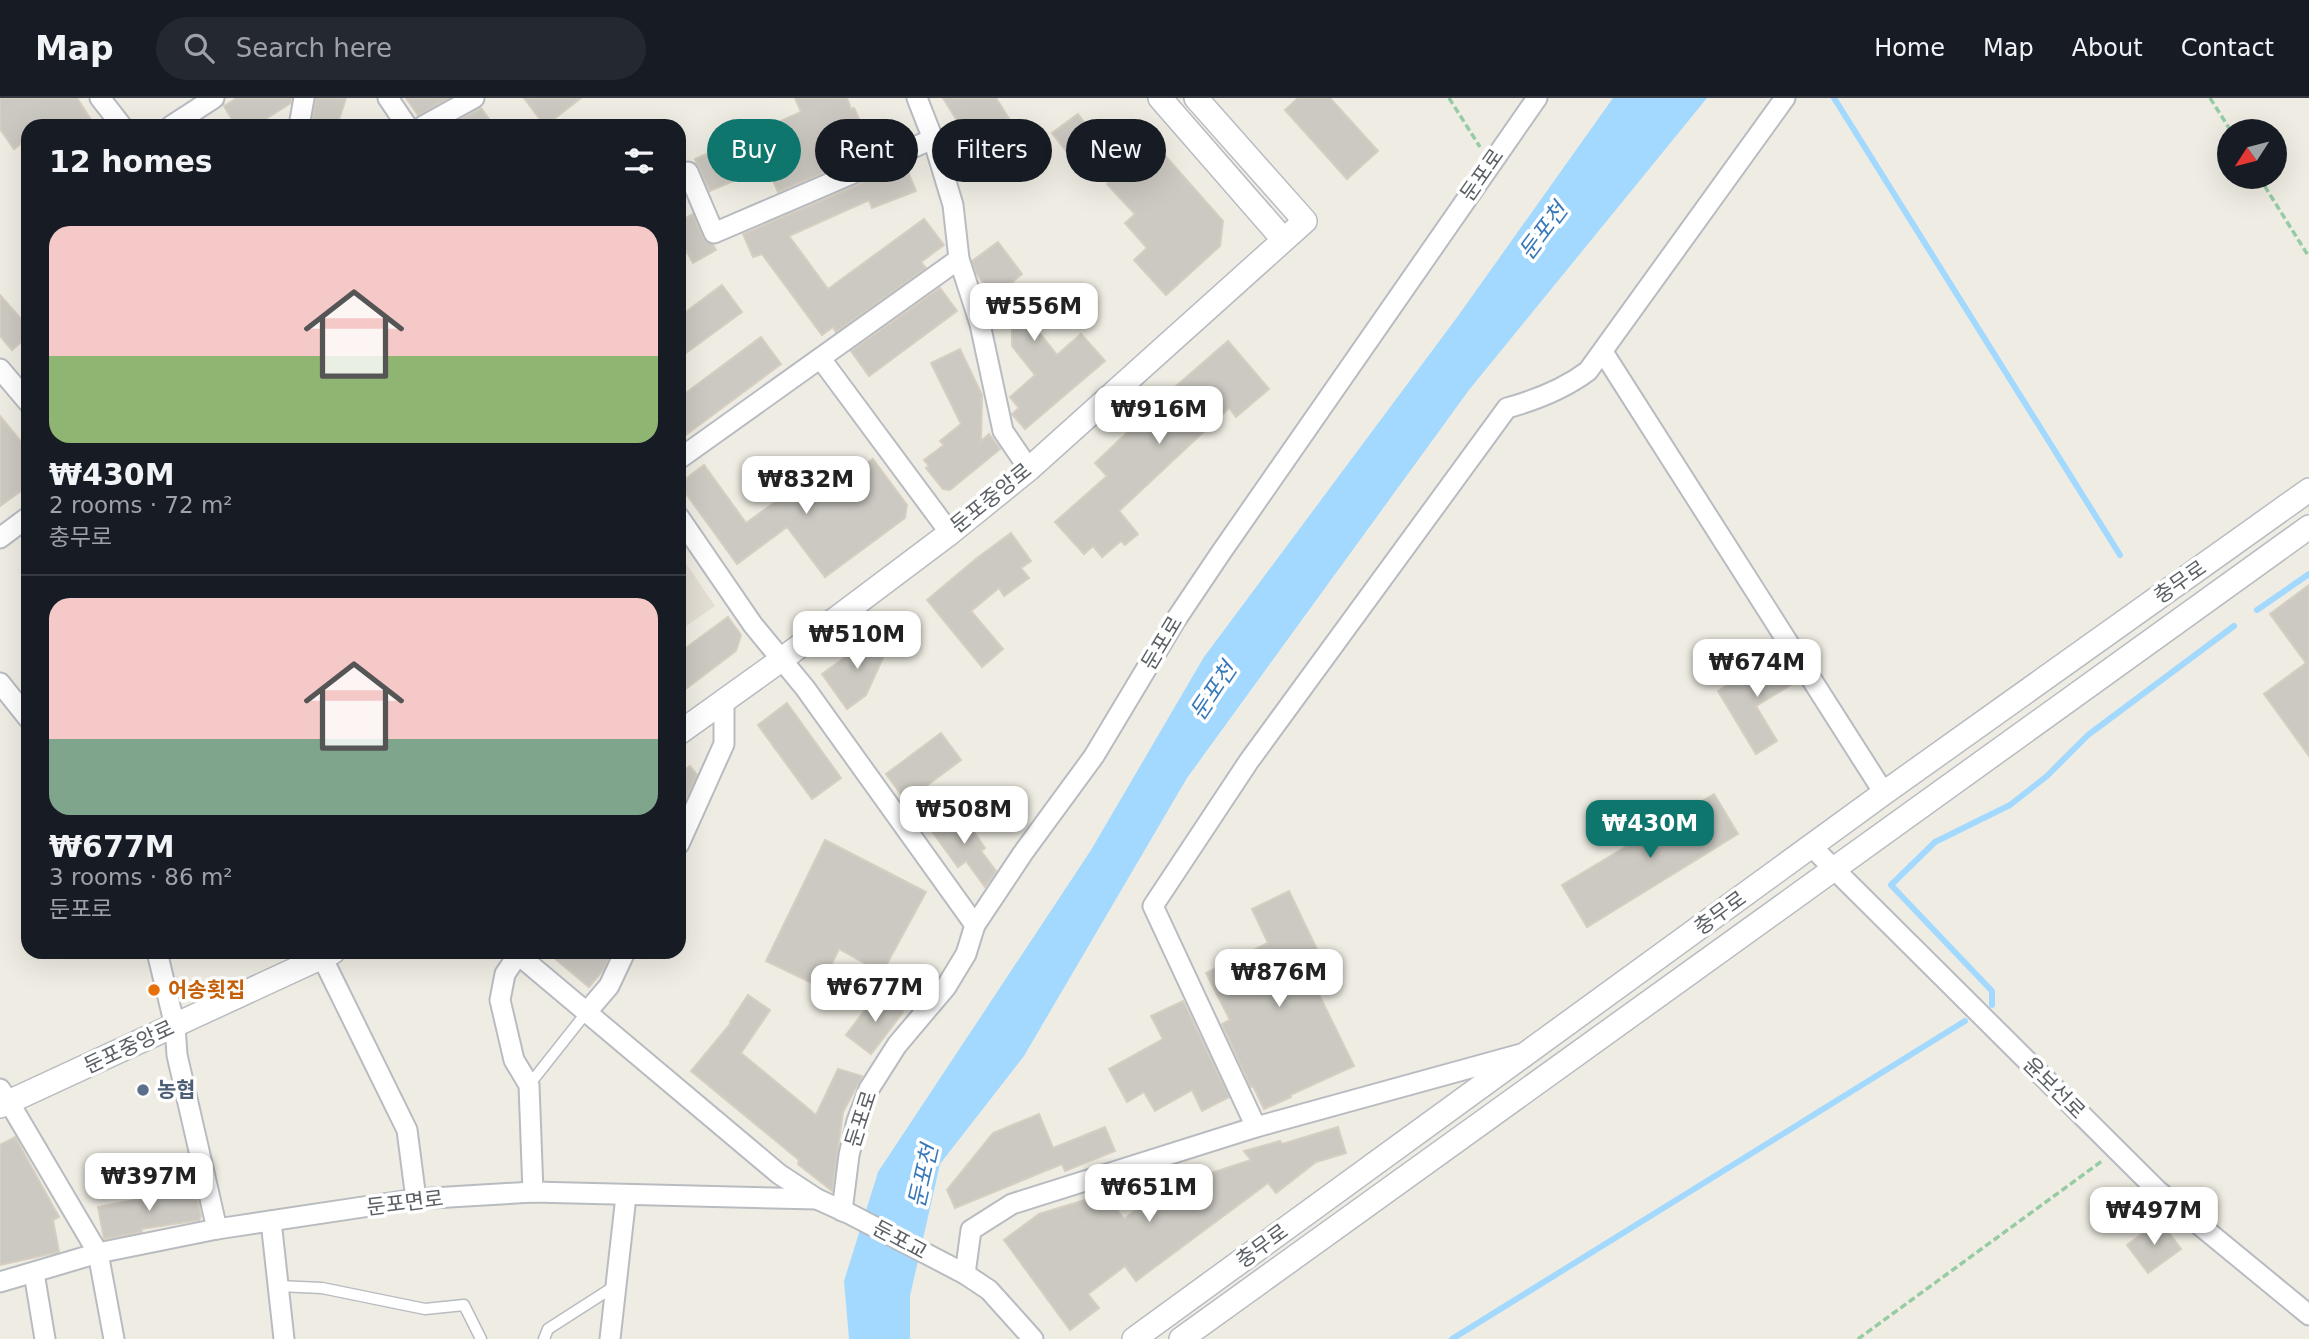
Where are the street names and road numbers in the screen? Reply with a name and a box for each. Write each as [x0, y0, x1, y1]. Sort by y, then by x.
street label: 둔포로 [1456, 144, 1508, 206]
street label: 둔포중앙로 [946, 458, 1036, 538]
street label: 충무로 [2149, 556, 2211, 608]
street label: 둔포로 [1137, 612, 1187, 674]
street label: 충무로 [1689, 886, 1751, 940]
street label: 둔포중앙로 [80, 1016, 178, 1078]
street label: 윤보선로 [2018, 1052, 2090, 1124]
street label: 둔포로 [841, 1088, 881, 1150]
street label: 둔포면로 [365, 1186, 445, 1220]
street label: 둔포교 [869, 1216, 931, 1264]
street label: 충무로 [1231, 1219, 1293, 1273]

